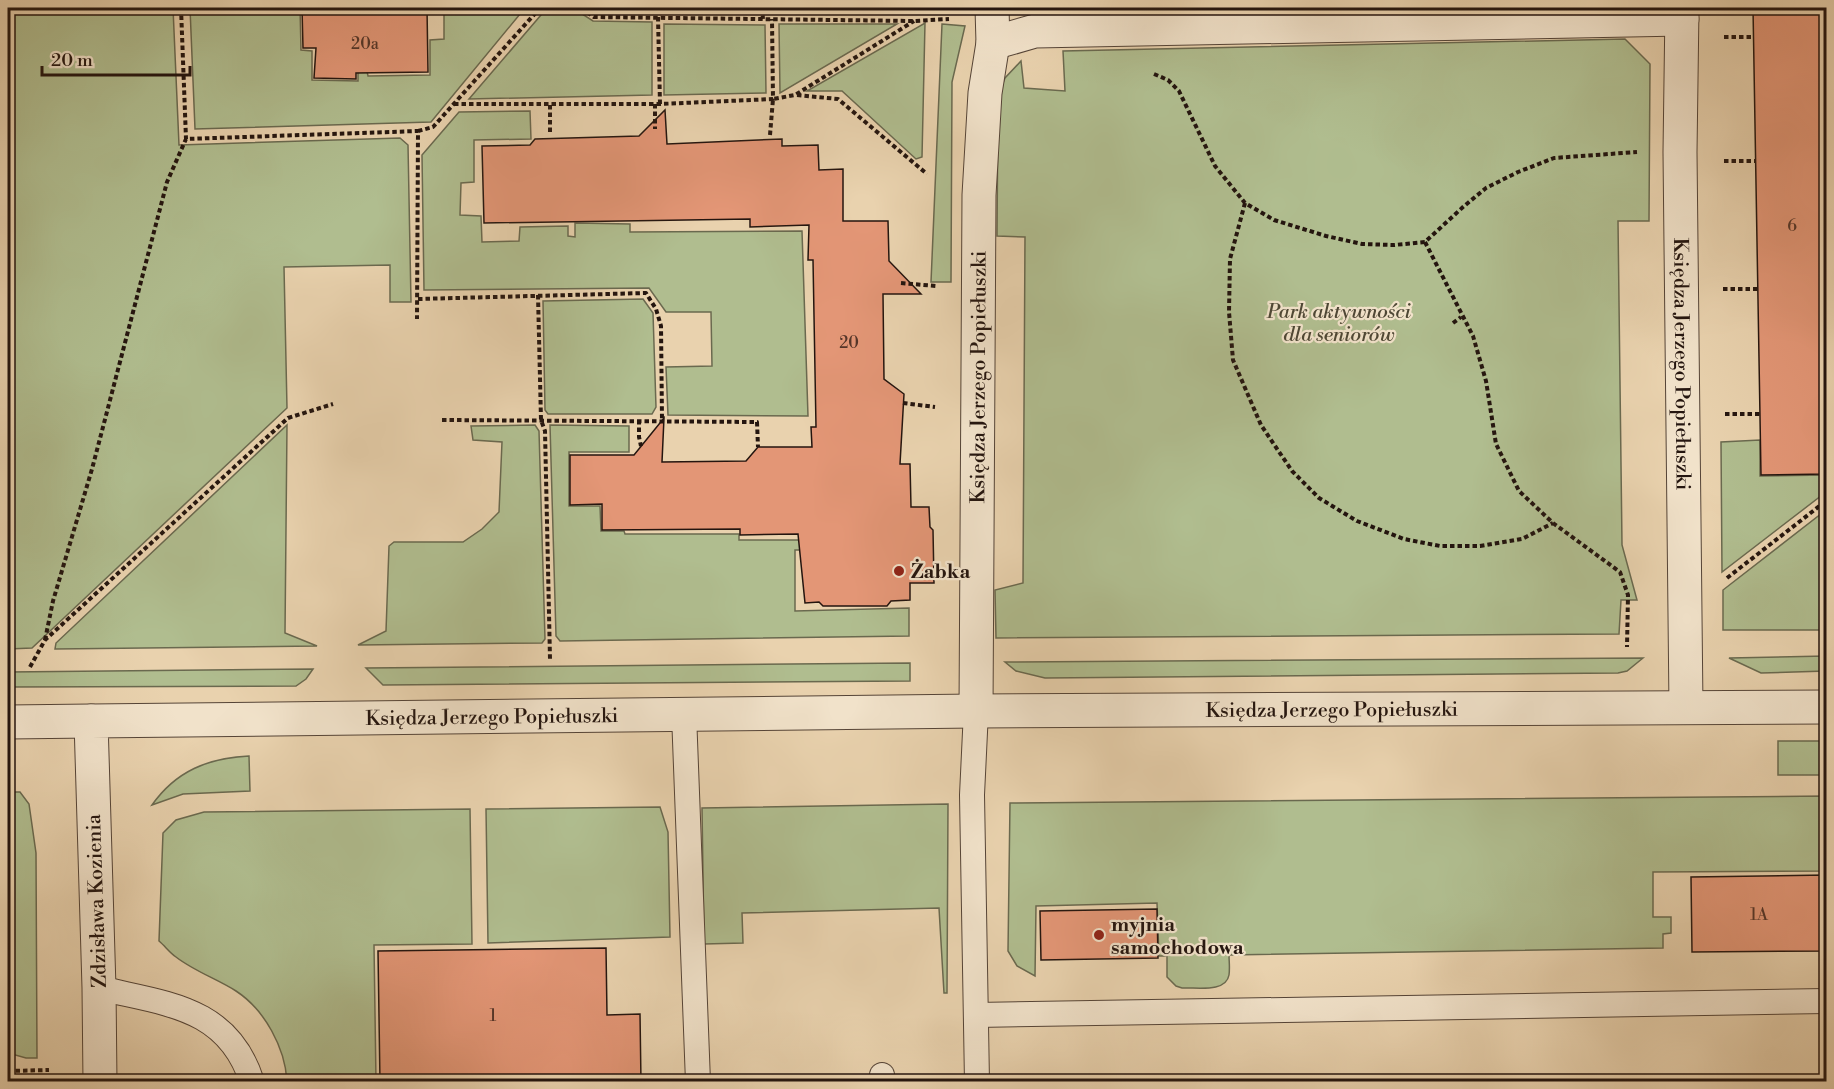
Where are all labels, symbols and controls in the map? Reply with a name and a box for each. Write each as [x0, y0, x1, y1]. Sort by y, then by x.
house number: 20a [351, 34, 380, 54]
scale bar [42, 39, 190, 77]
text: 20 m [51, 49, 93, 72]
house number: 6 [1787, 216, 1797, 236]
street label: Księdza Jerzego Popiełuszki [1667, 238, 1695, 491]
street label: Księdza Jerzego Popiełuszki [966, 250, 993, 503]
park label: Park aktywności dla seniorów [1266, 300, 1412, 348]
house number: 20 [839, 333, 859, 353]
place label: Żabka [911, 558, 970, 585]
marker: Żabka [892, 564, 906, 578]
street label: Księdza Jerzego Popiełuszki [1205, 698, 1459, 724]
street label: Księdza Jerzego Popiełuszki [365, 704, 619, 732]
street label: Zdzisława Kozienia [82, 813, 113, 988]
house number: 1A [1750, 905, 1769, 925]
place label: myjnia samochodowa [1111, 913, 1244, 961]
marker: myjnia samochodowa [1092, 928, 1106, 942]
house number: 1 [490, 1006, 497, 1026]

